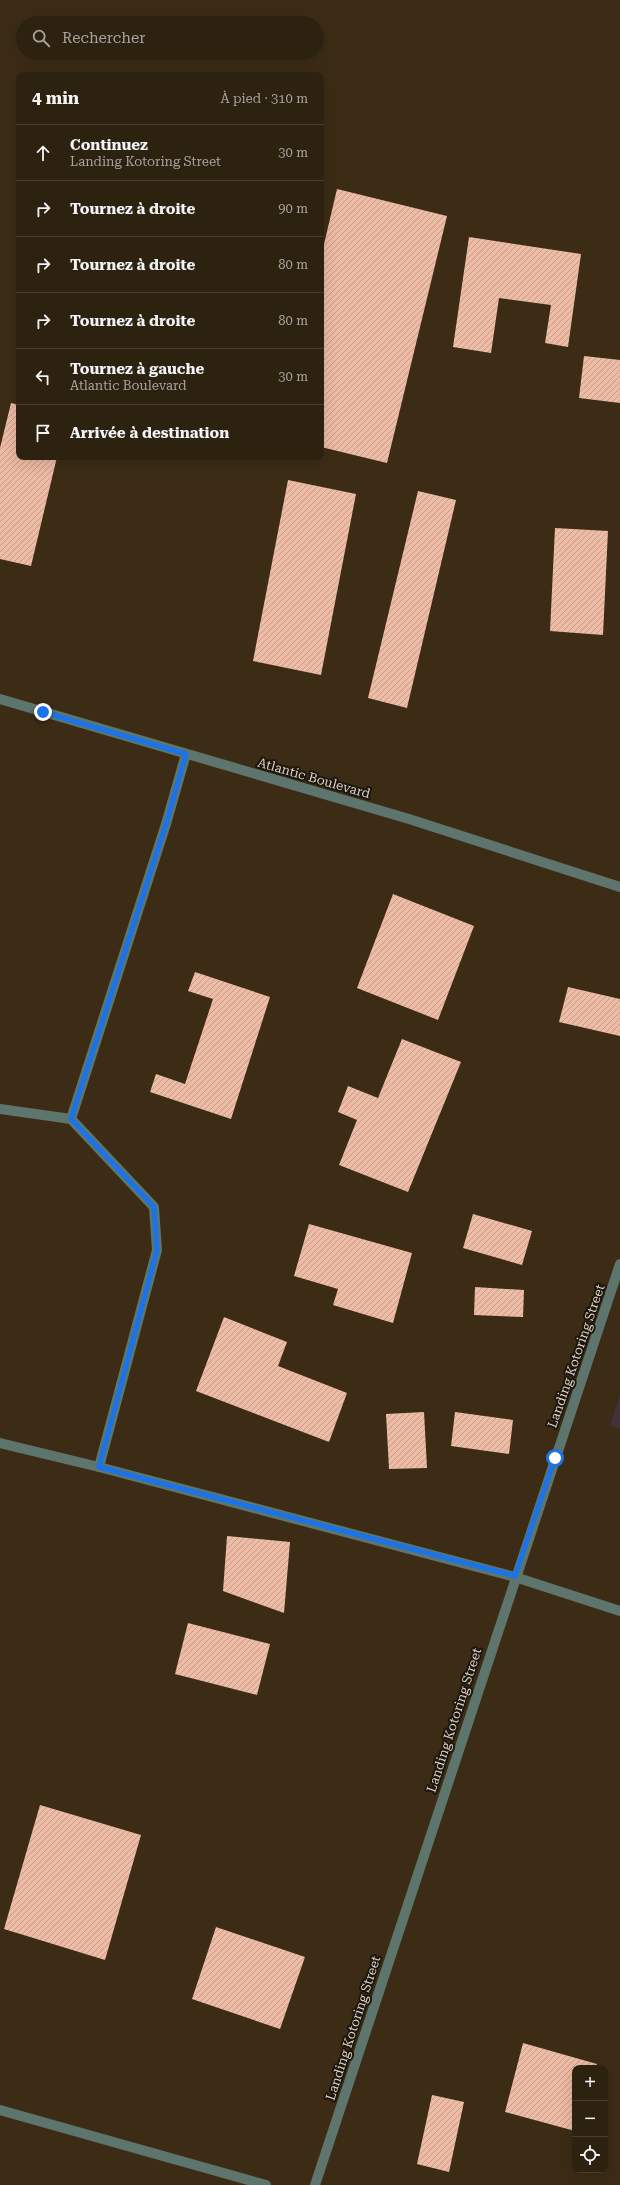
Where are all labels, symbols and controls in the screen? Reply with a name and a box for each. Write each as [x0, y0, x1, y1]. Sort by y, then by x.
search box [16, 16, 324, 60]
icon: search [30, 27, 52, 49]
text: Rechercher [62, 29, 145, 47]
text: 4 min [32, 88, 79, 108]
text: À pied · 310 m [221, 91, 308, 106]
text: Continuez [70, 136, 148, 154]
icon: ahead [32, 142, 54, 164]
text: 30 m [278, 145, 308, 160]
text: Landing Kotoring Street [70, 154, 221, 169]
icon: right [32, 198, 54, 220]
text: Tournez à droite [70, 200, 195, 218]
text: 90 m [278, 201, 308, 216]
icon: right [32, 254, 54, 276]
text: Tournez à droite [70, 256, 195, 274]
text: 80 m [278, 257, 308, 272]
icon: right [32, 310, 54, 332]
text: Tournez à droite [70, 312, 195, 330]
text: 80 m [278, 313, 308, 328]
text: Tournez à gauche [70, 360, 204, 378]
icon: left [32, 366, 54, 388]
text: 30 m [278, 369, 308, 384]
text: Atlantic Boulevard [70, 378, 187, 393]
icon: arrive [32, 422, 54, 444]
text: Arrivée à destination [70, 424, 229, 442]
route end [34, 703, 52, 721]
street label: Atlantic Boulevard [256, 755, 373, 801]
street label: Landing Kotoring Street [544, 1282, 608, 1430]
route start [546, 1449, 564, 1467]
street label: Landing Kotoring Street [424, 1646, 484, 1794]
street label: Landing Kotoring Street [323, 1954, 383, 2102]
map controls [572, 2065, 608, 2173]
button: + [572, 2065, 608, 2101]
button: − [572, 2101, 608, 2137]
button: locate [572, 2137, 608, 2173]

